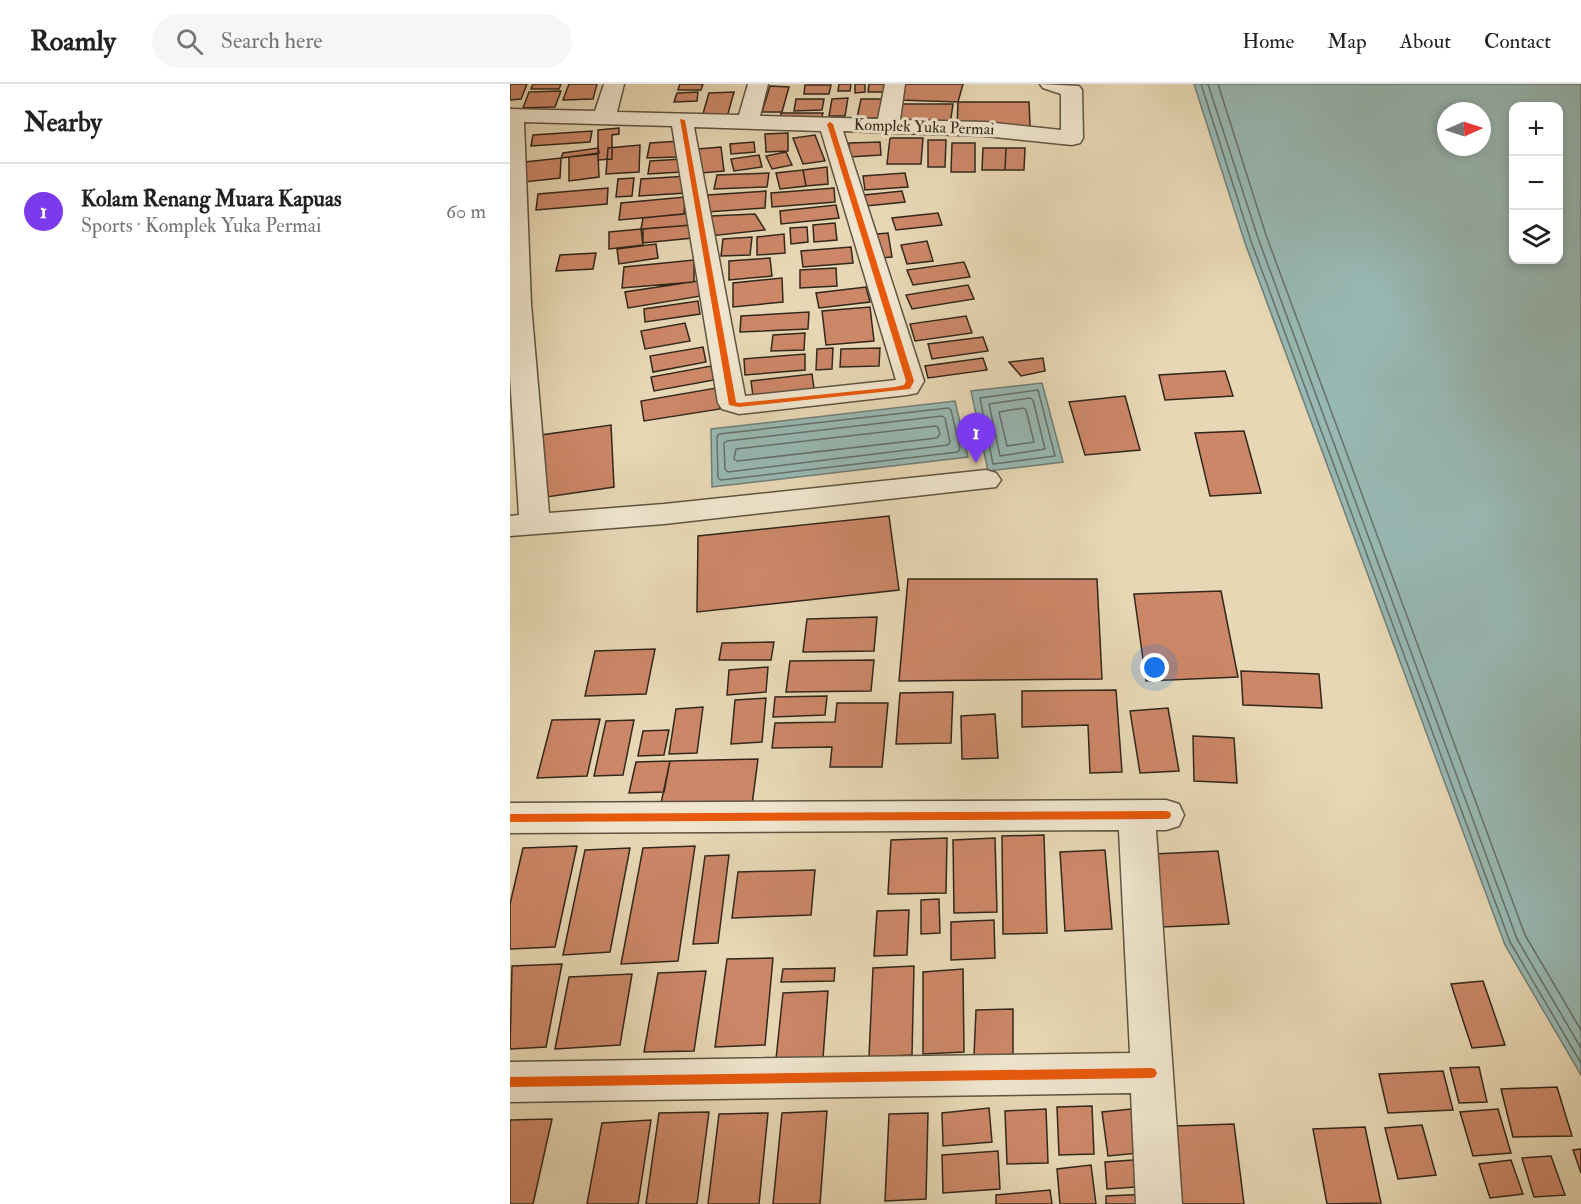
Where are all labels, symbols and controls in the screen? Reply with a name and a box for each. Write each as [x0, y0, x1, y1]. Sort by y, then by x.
search box [152, 14, 572, 68]
text: Roamly [30, 24, 116, 59]
icon: search [173, 25, 206, 58]
text: Search here [221, 27, 323, 55]
text: Home [1242, 28, 1294, 55]
text: Map [1327, 28, 1367, 55]
text: About [1400, 28, 1451, 55]
text: Contact [1484, 28, 1551, 55]
north arrow [1437, 102, 1491, 156]
map controls [1509, 102, 1563, 264]
button: + [1509, 102, 1563, 156]
text: Nearby [24, 107, 102, 139]
street label: Komplek Yuka Permai [853, 115, 995, 140]
button: − [1509, 156, 1563, 210]
text: Kolam Renang Muara Kapuas [81, 185, 342, 213]
text: 1 [40, 199, 47, 224]
text: 60 m [446, 199, 486, 224]
button: layers [1509, 210, 1563, 264]
text: Sports · Komplek Yuka Permai [81, 213, 321, 238]
pin: 1 [956, 414, 996, 463]
your location [1140, 653, 1169, 682]

